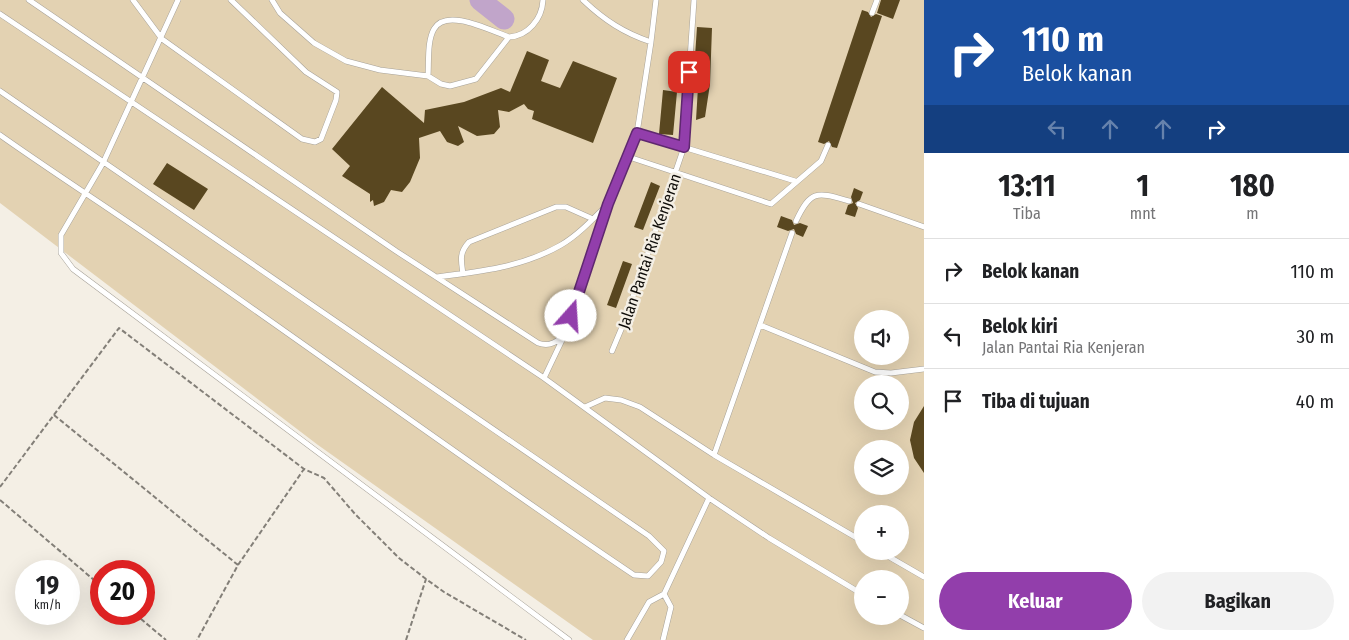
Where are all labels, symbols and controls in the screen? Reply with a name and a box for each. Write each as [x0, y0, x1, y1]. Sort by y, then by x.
text: 110 m [1022, 18, 1104, 60]
icon: right [939, 20, 1004, 85]
pin [668, 51, 710, 93]
icon: arrive [675, 58, 703, 86]
text: Belok kanan [1022, 60, 1132, 87]
icon: left [1043, 115, 1071, 143]
icon: ahead [1096, 115, 1124, 143]
icon: ahead [1149, 115, 1177, 143]
icon: right [1202, 115, 1230, 143]
text: 13:11 [998, 168, 1056, 204]
text: 1 [1136, 168, 1149, 204]
text: 180 [1230, 168, 1275, 204]
street label: Jalan Pantai Ria Kenjeran [614, 171, 685, 331]
text: Tiba [1013, 204, 1041, 223]
text: mnt [1130, 204, 1156, 223]
text: m [1246, 204, 1259, 223]
icon: right [939, 257, 967, 285]
text: Belok kanan [982, 260, 1079, 283]
text: 110 m [1290, 260, 1334, 283]
position arrow [544, 289, 596, 341]
map controls [854, 310, 909, 625]
button: sound [854, 310, 909, 365]
text: Belok kiri [982, 315, 1058, 338]
icon: left [939, 322, 967, 350]
text: 30 m [1296, 325, 1334, 348]
text: Jalan Pantai Ria Kenjeran [982, 338, 1145, 357]
button: search [854, 375, 909, 430]
icon: arrive [939, 387, 967, 415]
text: Tiba di tujuan [982, 390, 1090, 413]
text: 40 m [1296, 390, 1334, 413]
button: layers [854, 440, 909, 495]
button: + [854, 505, 909, 560]
speed limit sign: 20 [90, 560, 155, 625]
button: − [854, 570, 909, 625]
text: 19 [36, 571, 59, 601]
button: Keluar [939, 572, 1132, 630]
button: Bagikan [1142, 572, 1334, 630]
text: km/h [34, 598, 61, 612]

